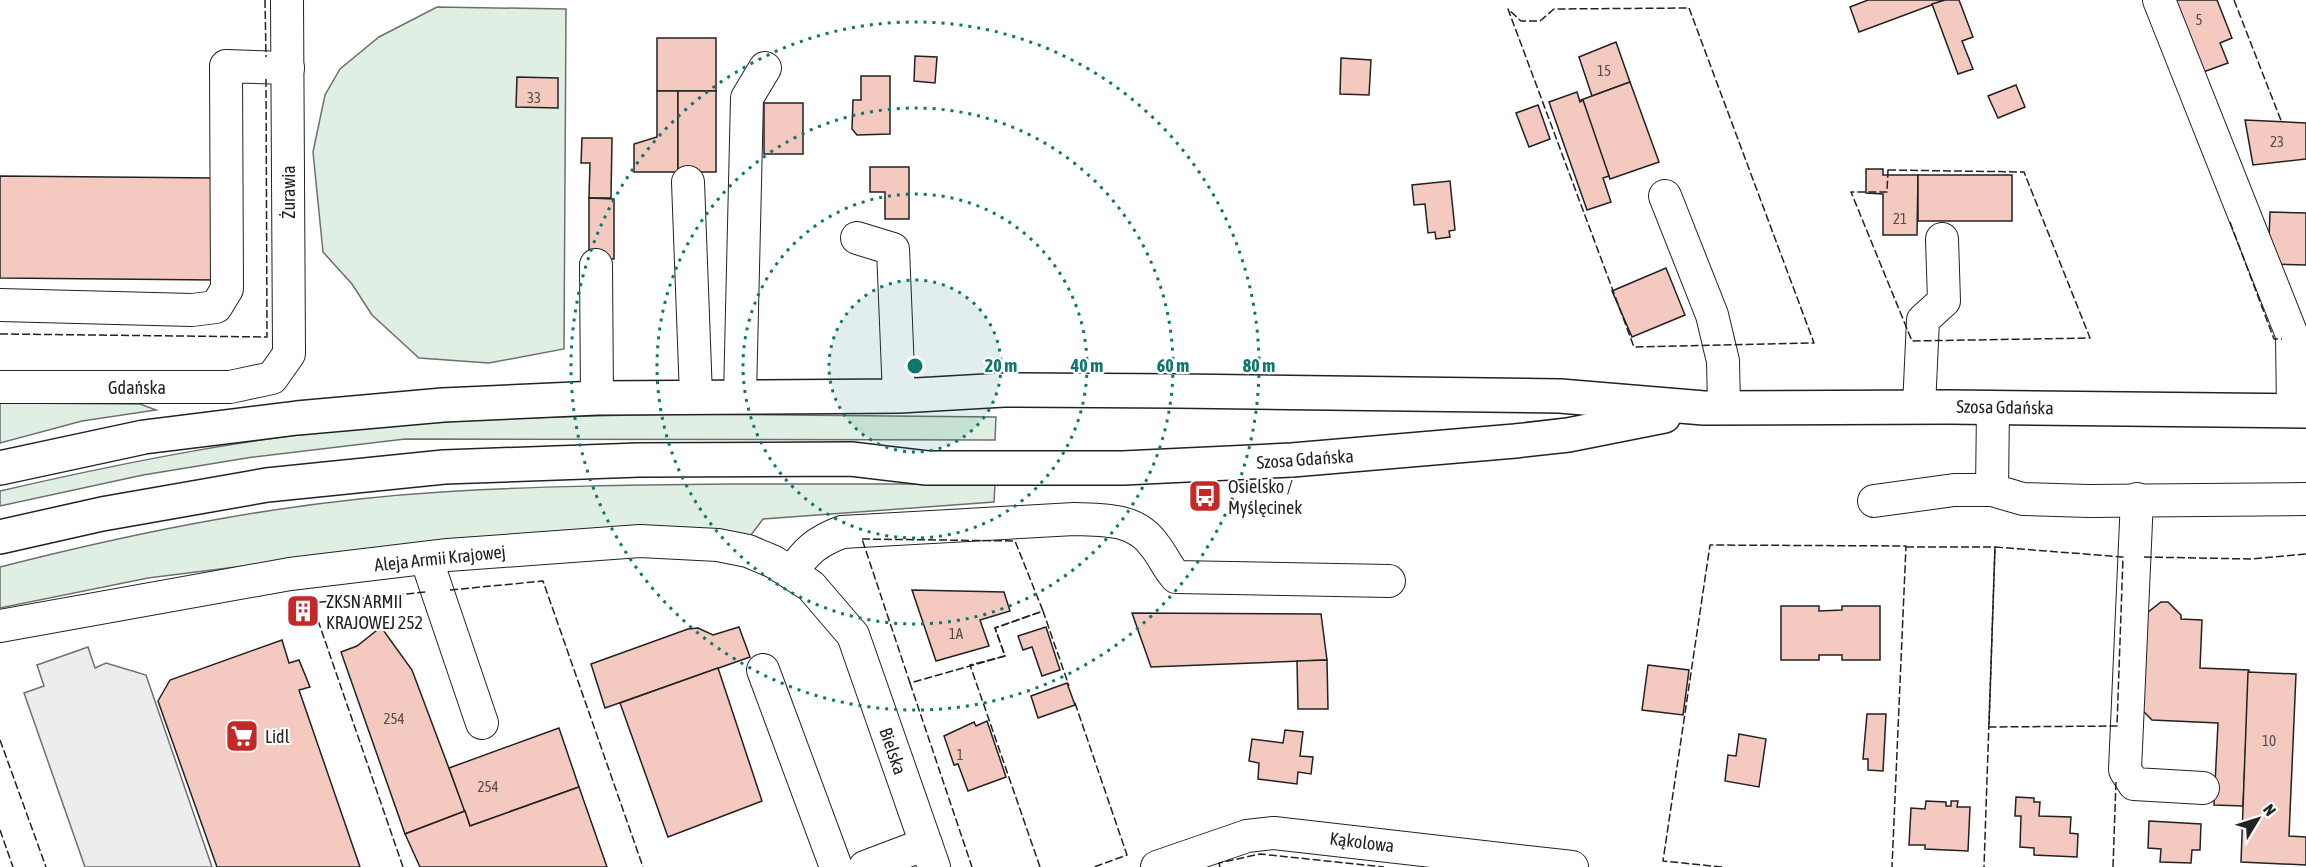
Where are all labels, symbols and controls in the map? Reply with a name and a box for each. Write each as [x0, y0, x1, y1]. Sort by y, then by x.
house number: 5 [2195, 11, 2203, 28]
house number: 15 [1597, 62, 1611, 79]
house number: 33 [527, 89, 541, 106]
house number: 23 [2270, 133, 2284, 150]
street label: Żurawia [278, 165, 299, 219]
house number: 21 [1893, 210, 1907, 227]
text: 20 m [985, 355, 1017, 376]
text: 40 m [1070, 355, 1103, 376]
text: 60 m [1157, 355, 1189, 376]
text: 80 m [1243, 355, 1275, 376]
centre of rings [905, 356, 925, 376]
street label: Gdańska [108, 377, 166, 398]
street label: Szosa Gdańska [1956, 396, 2054, 418]
street label: Szosa Gdańska [1256, 445, 1354, 473]
place label: Osielsko / Myślęcinek [1228, 476, 1302, 518]
bus stop icon: Osielsko / Myślęcinek [1187, 478, 1223, 514]
street label: Aleja Armii Krajowej [373, 541, 507, 575]
place label: ZKSN ARMII KRAJOWEJ 252 [326, 591, 423, 633]
building icon: ZKSN ARMII KRAJOWEJ 252 [285, 593, 321, 629]
house number: 1A [949, 625, 964, 642]
house number: 254 [383, 710, 405, 727]
supermarket icon: Lidl [224, 718, 260, 754]
street label: Bielska [875, 725, 911, 777]
place label: Lidl [265, 726, 290, 747]
house number: 10 [2262, 732, 2276, 749]
house number: 1 [956, 746, 964, 763]
house number: 254 [477, 778, 499, 795]
north arrow [2228, 789, 2288, 849]
text: N [2260, 800, 2280, 819]
street label: Kąkolowa [1329, 828, 1395, 856]

